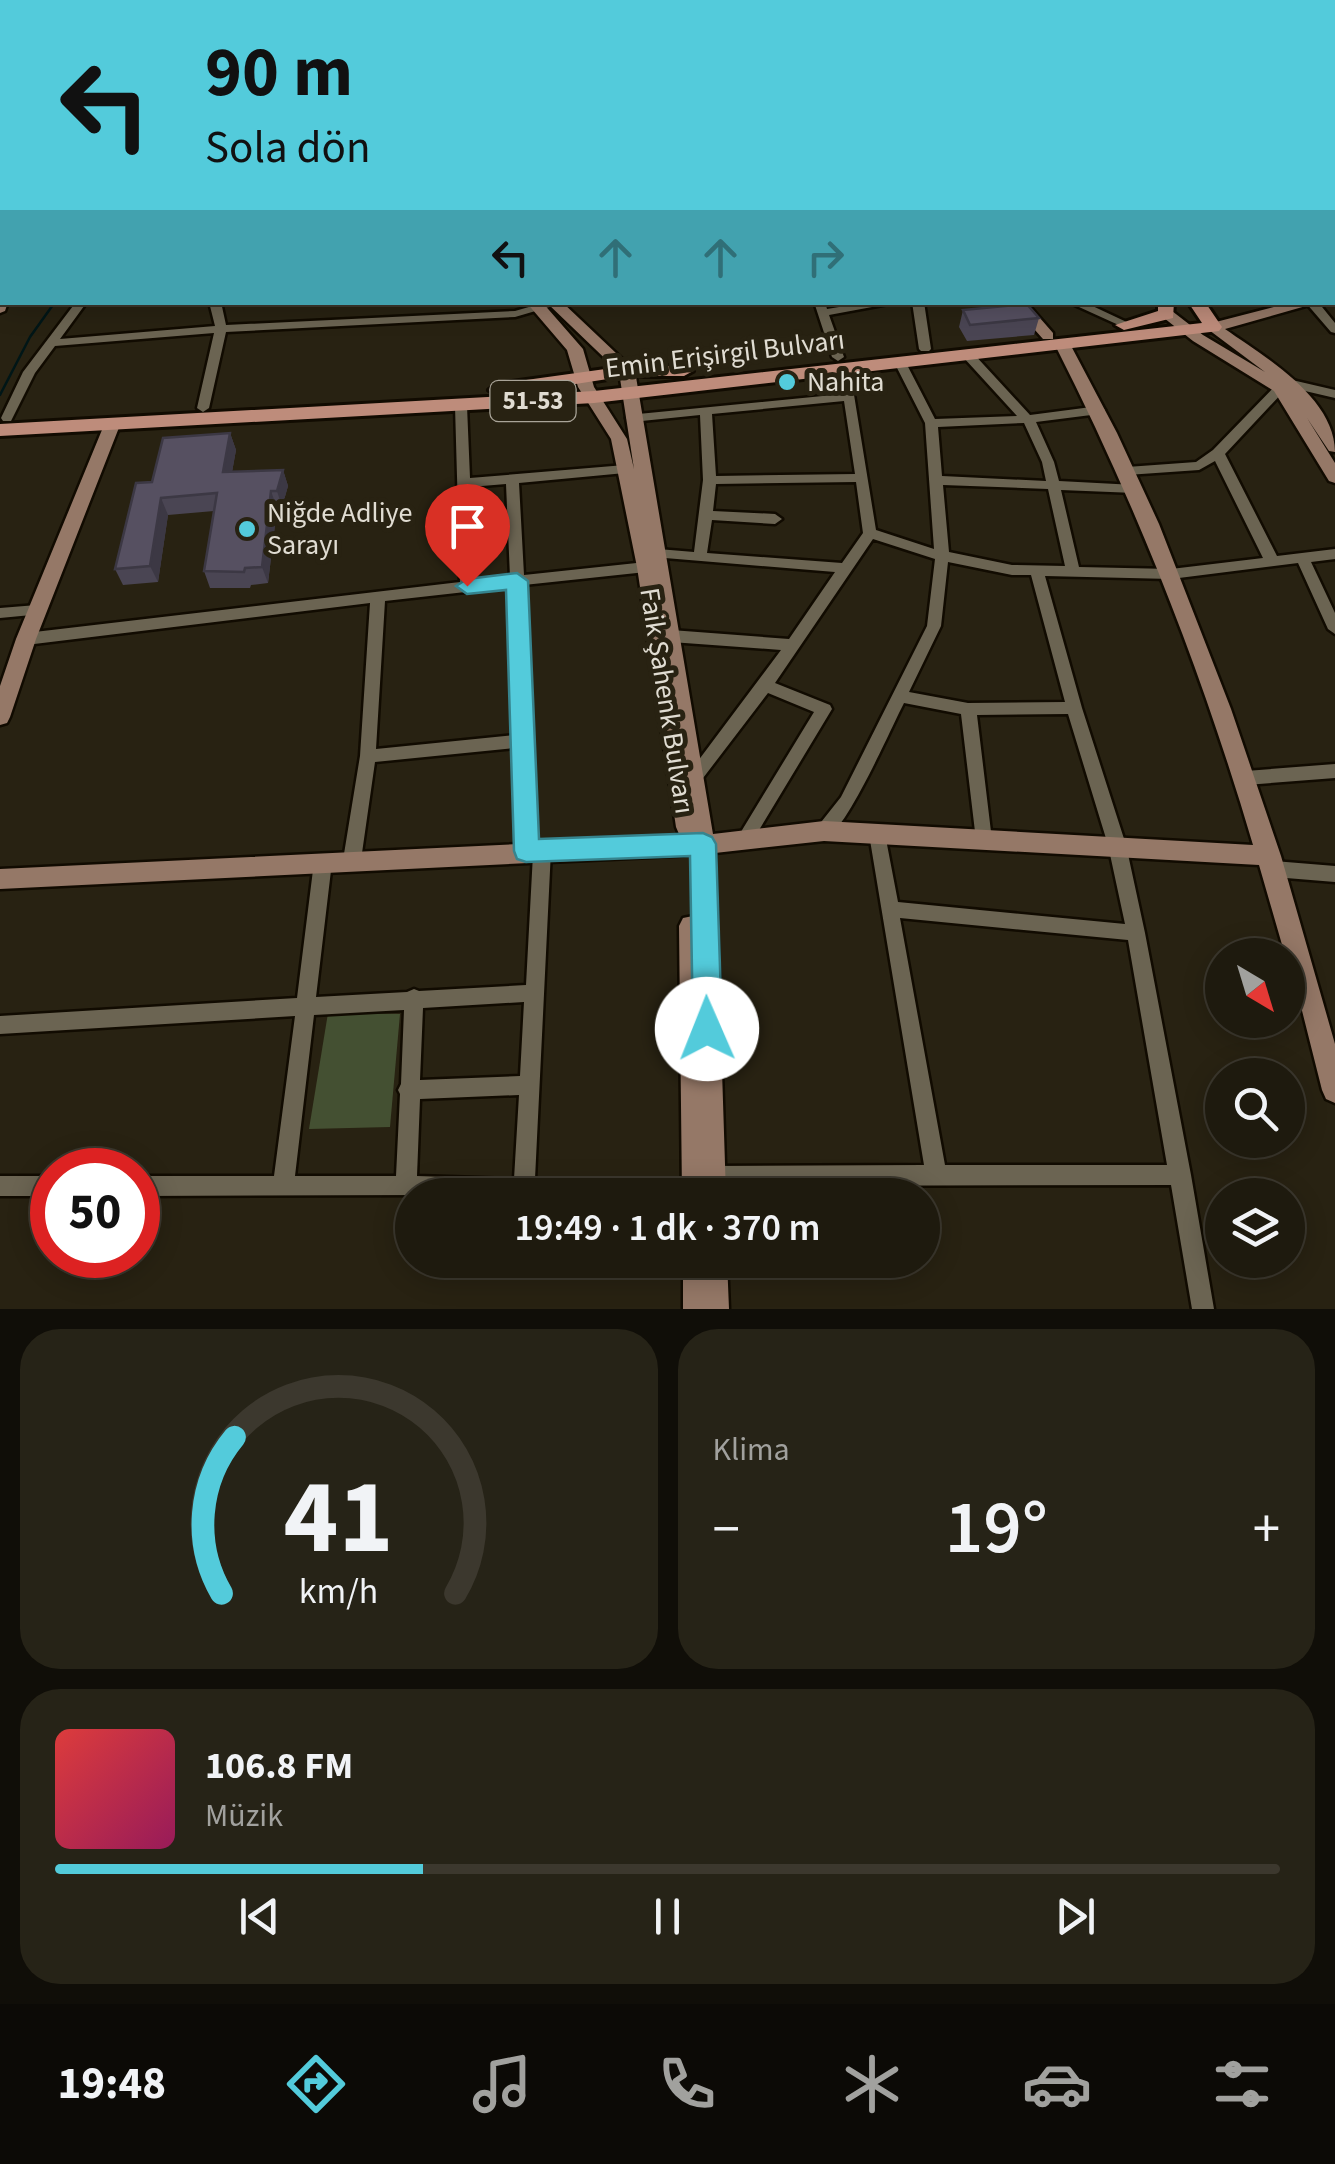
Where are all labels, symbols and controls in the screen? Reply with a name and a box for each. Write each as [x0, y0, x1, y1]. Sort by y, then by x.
text: 90 m [205, 23, 353, 123]
icon: left [40, 40, 170, 170]
text: Sola dön [205, 116, 371, 180]
icon: left [483, 230, 538, 285]
icon: ahead [588, 230, 643, 285]
icon: ahead [693, 230, 748, 285]
icon: right [798, 230, 853, 285]
street label: Emin Erişirgil Bulvarı [603, 319, 847, 389]
place label: Nahita [807, 362, 884, 402]
marker: Nahita [776, 371, 798, 393]
road number: 51-53 [490, 381, 576, 421]
pin [425, 484, 510, 587]
place label: Niğde Adliye Sarayı [267, 493, 412, 565]
icon: arrive [440, 499, 495, 554]
marker: Niğde Adliye Sarayı [236, 518, 258, 540]
street label: Faik Şahenk Bulvarı [629, 585, 705, 817]
north arrow [1205, 938, 1305, 1038]
map controls [1205, 938, 1305, 1278]
position arrow [655, 977, 759, 1081]
button: search [1205, 1058, 1305, 1158]
speed limit sign: 50 [30, 1148, 160, 1278]
button: layers [1205, 1178, 1305, 1278]
text: 19:49 · 1 dk · 370 m [514, 1201, 821, 1255]
text: Klima [713, 1427, 790, 1473]
text: 41 [284, 1445, 394, 1593]
text: 19° [945, 1475, 1048, 1582]
text: − [713, 1491, 740, 1569]
text: + [1253, 1491, 1280, 1569]
text: km/h [299, 1566, 378, 1617]
text: 106.8 FM [205, 1739, 353, 1793]
text: Müzik [205, 1793, 283, 1839]
icon: previous [232, 1889, 287, 1944]
icon: pause [640, 1889, 695, 1944]
icon: next [1048, 1889, 1103, 1944]
icon: directions [281, 2049, 351, 2119]
icon: music [467, 2049, 537, 2119]
icon: phone [652, 2049, 722, 2119]
icon: climate [837, 2049, 907, 2119]
icon: car [1022, 2049, 1092, 2119]
icon: filters [1207, 2049, 1277, 2119]
text: 19:48 [58, 2052, 166, 2116]

